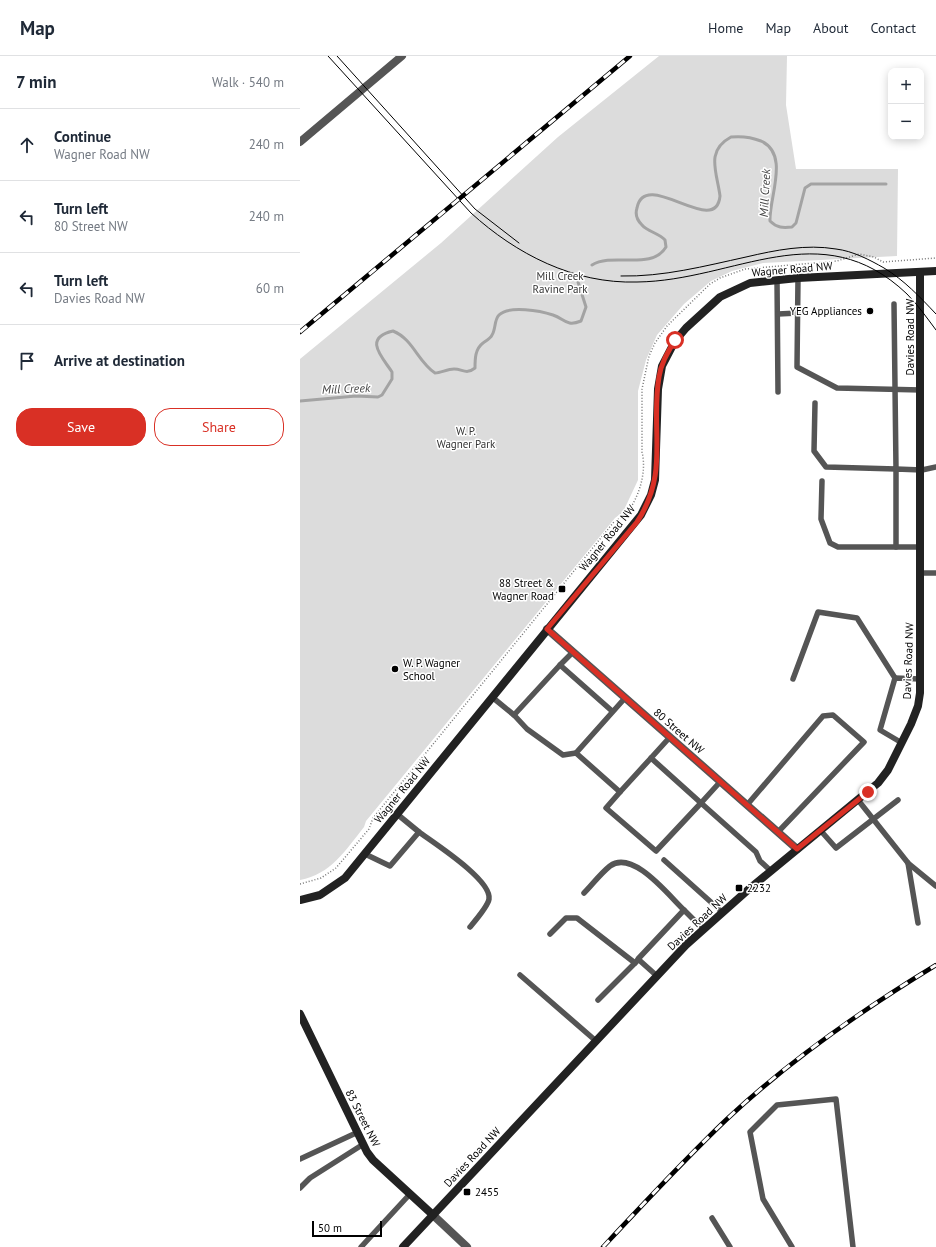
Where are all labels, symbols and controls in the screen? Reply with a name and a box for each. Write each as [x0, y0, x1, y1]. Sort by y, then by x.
text: Map [20, 16, 55, 40]
text: Home [708, 19, 743, 37]
text: Map [765, 19, 791, 37]
text: About [813, 19, 849, 37]
text: Contact [871, 19, 916, 37]
map controls [888, 68, 924, 140]
button: + [888, 68, 924, 104]
text: 7 min [16, 71, 57, 93]
text: Walk · 540 m [212, 74, 284, 91]
button: − [888, 104, 924, 140]
text: Continue [54, 127, 111, 146]
icon: ahead [16, 134, 38, 156]
text: 240 m [249, 136, 284, 153]
text: Wagner Road NW [54, 146, 150, 163]
water label: Mill Creek [756, 168, 773, 218]
text: Turn left [54, 199, 108, 218]
icon: left [16, 206, 38, 228]
text: 240 m [249, 208, 284, 225]
text: 80 Street NW [54, 218, 128, 235]
street label: Wagner Road NW [751, 258, 834, 280]
park label: Mill Creek Ravine Park [533, 269, 588, 296]
text: Turn left [54, 271, 108, 290]
icon: left [16, 278, 38, 300]
text: 60 m [256, 280, 284, 297]
text: Davies Road NW [54, 290, 145, 307]
street label: Davies Road NW [903, 298, 917, 375]
place label: YEG Appliances [790, 304, 862, 318]
marker: YEG Appliances [865, 306, 875, 316]
route start [666, 331, 684, 349]
icon: arrive [16, 350, 38, 372]
text: Arrive at destination [54, 351, 185, 370]
water label: Mill Creek [322, 380, 371, 397]
button: Save [16, 408, 146, 446]
button: Share [154, 408, 284, 446]
park label: W. P. Wagner Park [437, 424, 496, 451]
street label: Wagner Road NW [576, 501, 638, 574]
place label: 88 Street & Wagner Road [492, 576, 554, 603]
marker: 88 Street & Wagner Road [557, 584, 567, 594]
street label: Davies Road NW [900, 621, 916, 700]
place label: W. P. Wagner School [403, 656, 460, 683]
marker: W. P. Wagner School [390, 664, 400, 674]
street label: 80 Street NW [651, 705, 708, 757]
street label: Wagner Road NW [371, 753, 433, 826]
route end [859, 783, 877, 801]
place label: 2232 [747, 881, 771, 895]
marker: 2232 [734, 883, 744, 893]
street label: Davies Road NW [664, 890, 731, 953]
street label: 83 Street NW [343, 1087, 384, 1150]
street label: Davies Road NW [441, 1123, 504, 1190]
place label: 2455 [475, 1185, 499, 1199]
marker: 2455 [462, 1187, 472, 1197]
scale bar [312, 1219, 382, 1238]
text: 50 m [318, 1221, 342, 1235]

